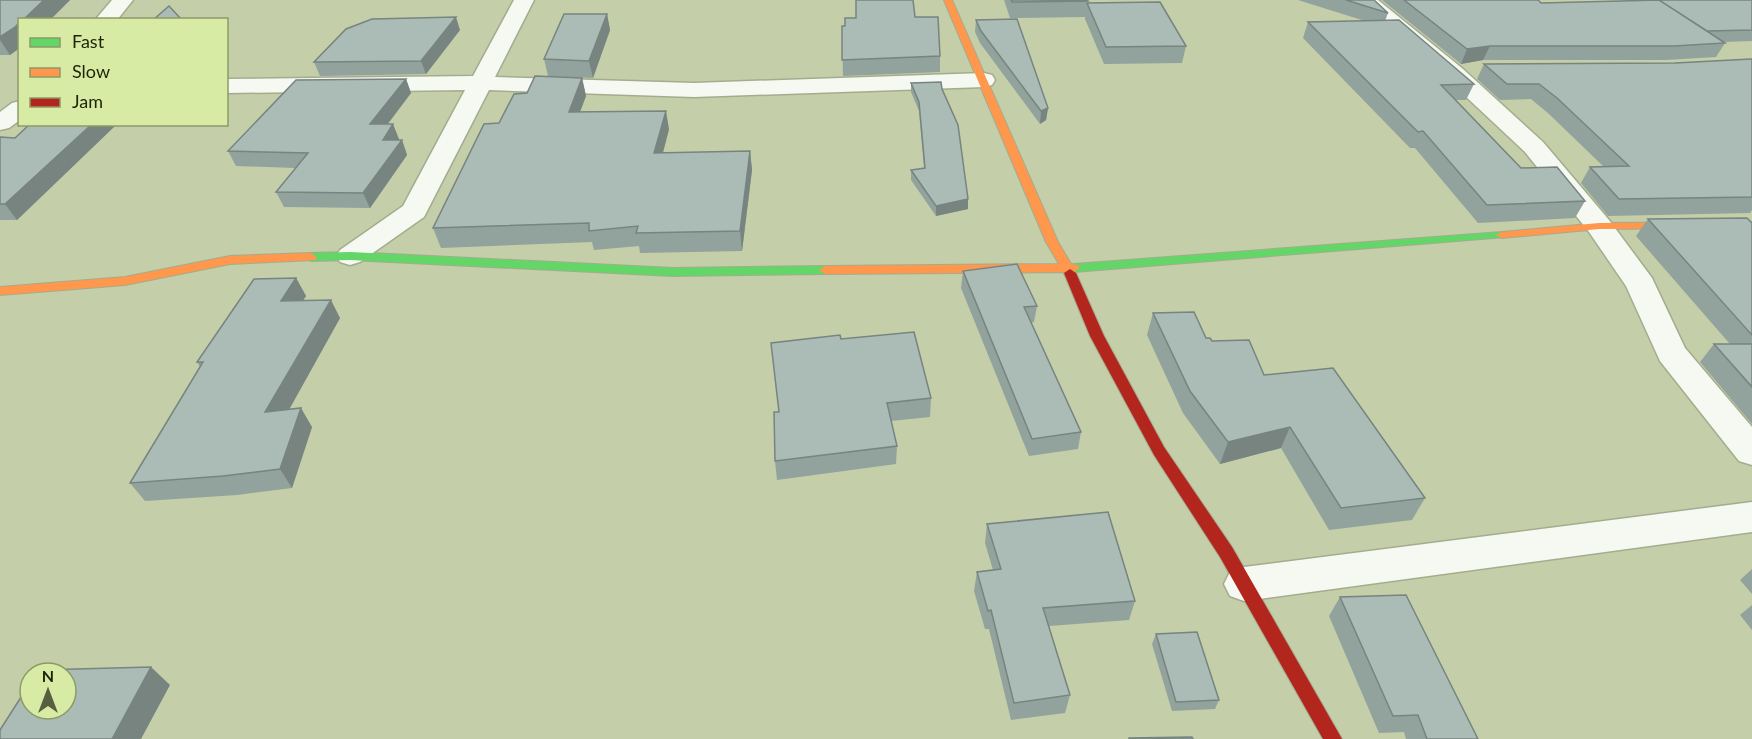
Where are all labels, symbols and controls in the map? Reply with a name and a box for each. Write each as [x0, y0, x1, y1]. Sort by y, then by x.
legend [18, 18, 228, 126]
text: Fast [72, 30, 105, 52]
text: Slow [72, 60, 110, 82]
text: Jam [72, 90, 103, 112]
north arrow [18, 661, 78, 721]
text: N [42, 666, 54, 685]

